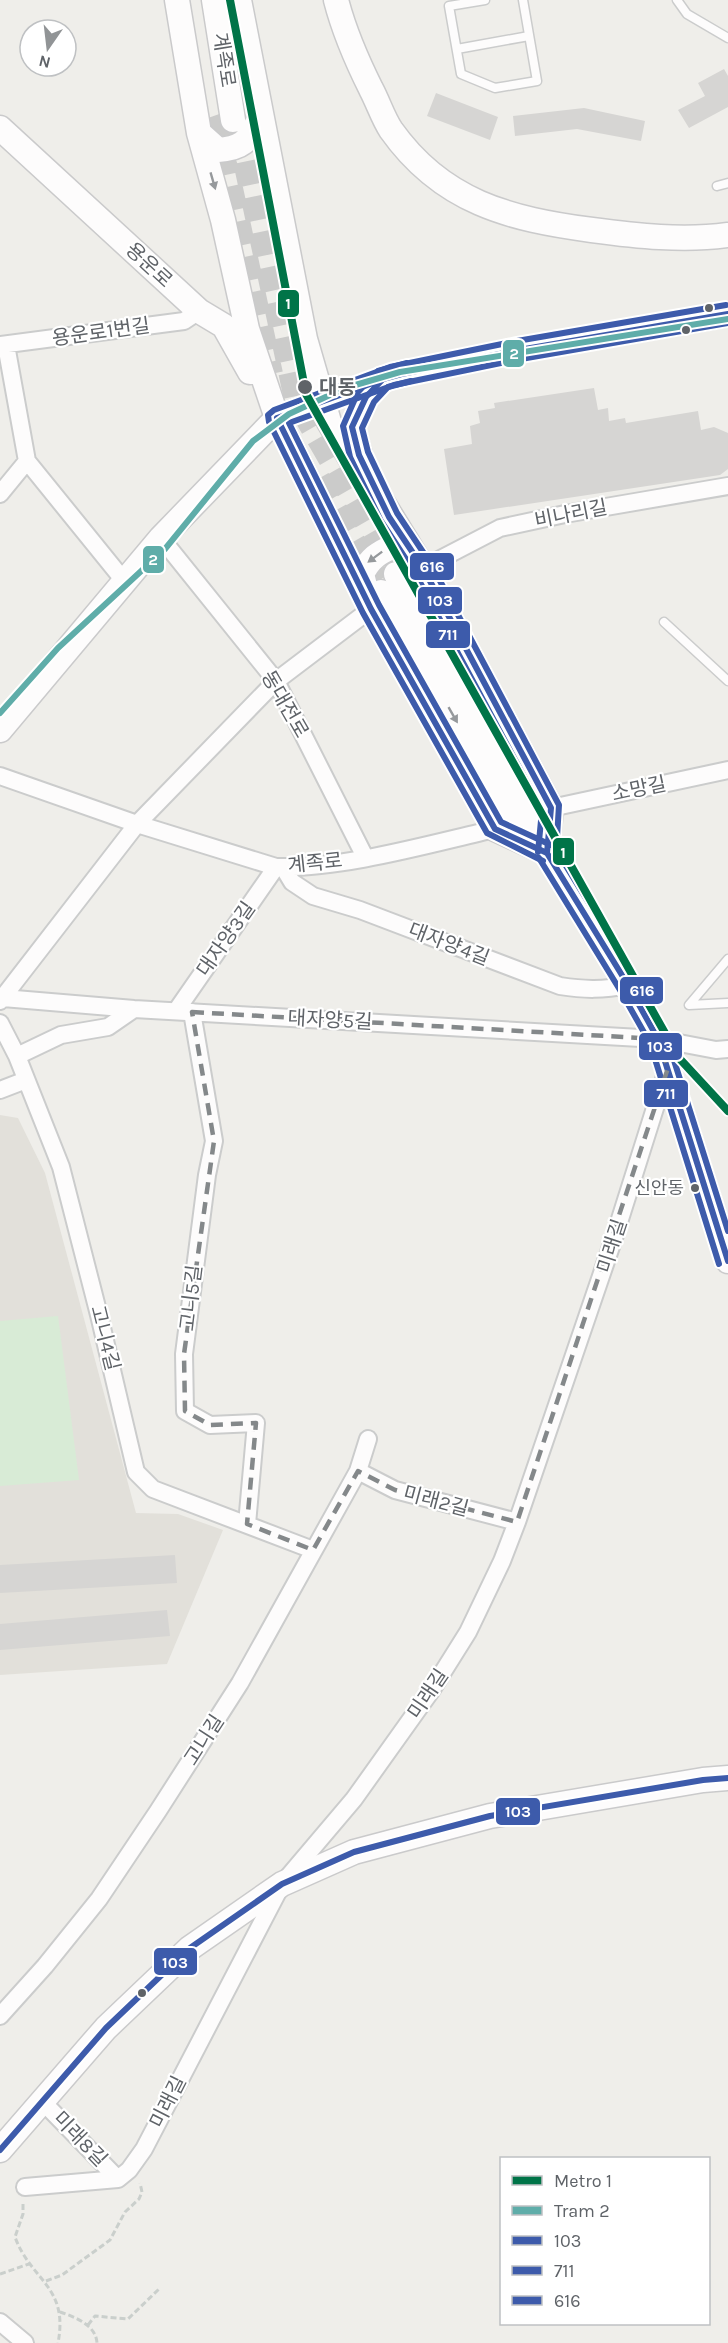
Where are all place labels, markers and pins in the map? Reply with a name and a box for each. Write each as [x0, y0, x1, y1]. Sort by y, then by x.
unlabelled marker [703, 302, 715, 314]
unlabelled marker [680, 324, 692, 336]
place label: 대동 [319, 376, 356, 399]
marker: 대동 [296, 378, 314, 396]
place label: 신안동 [634, 1177, 684, 1199]
marker: 신안동 [689, 1182, 701, 1194]
unlabelled marker [136, 1987, 148, 1999]

